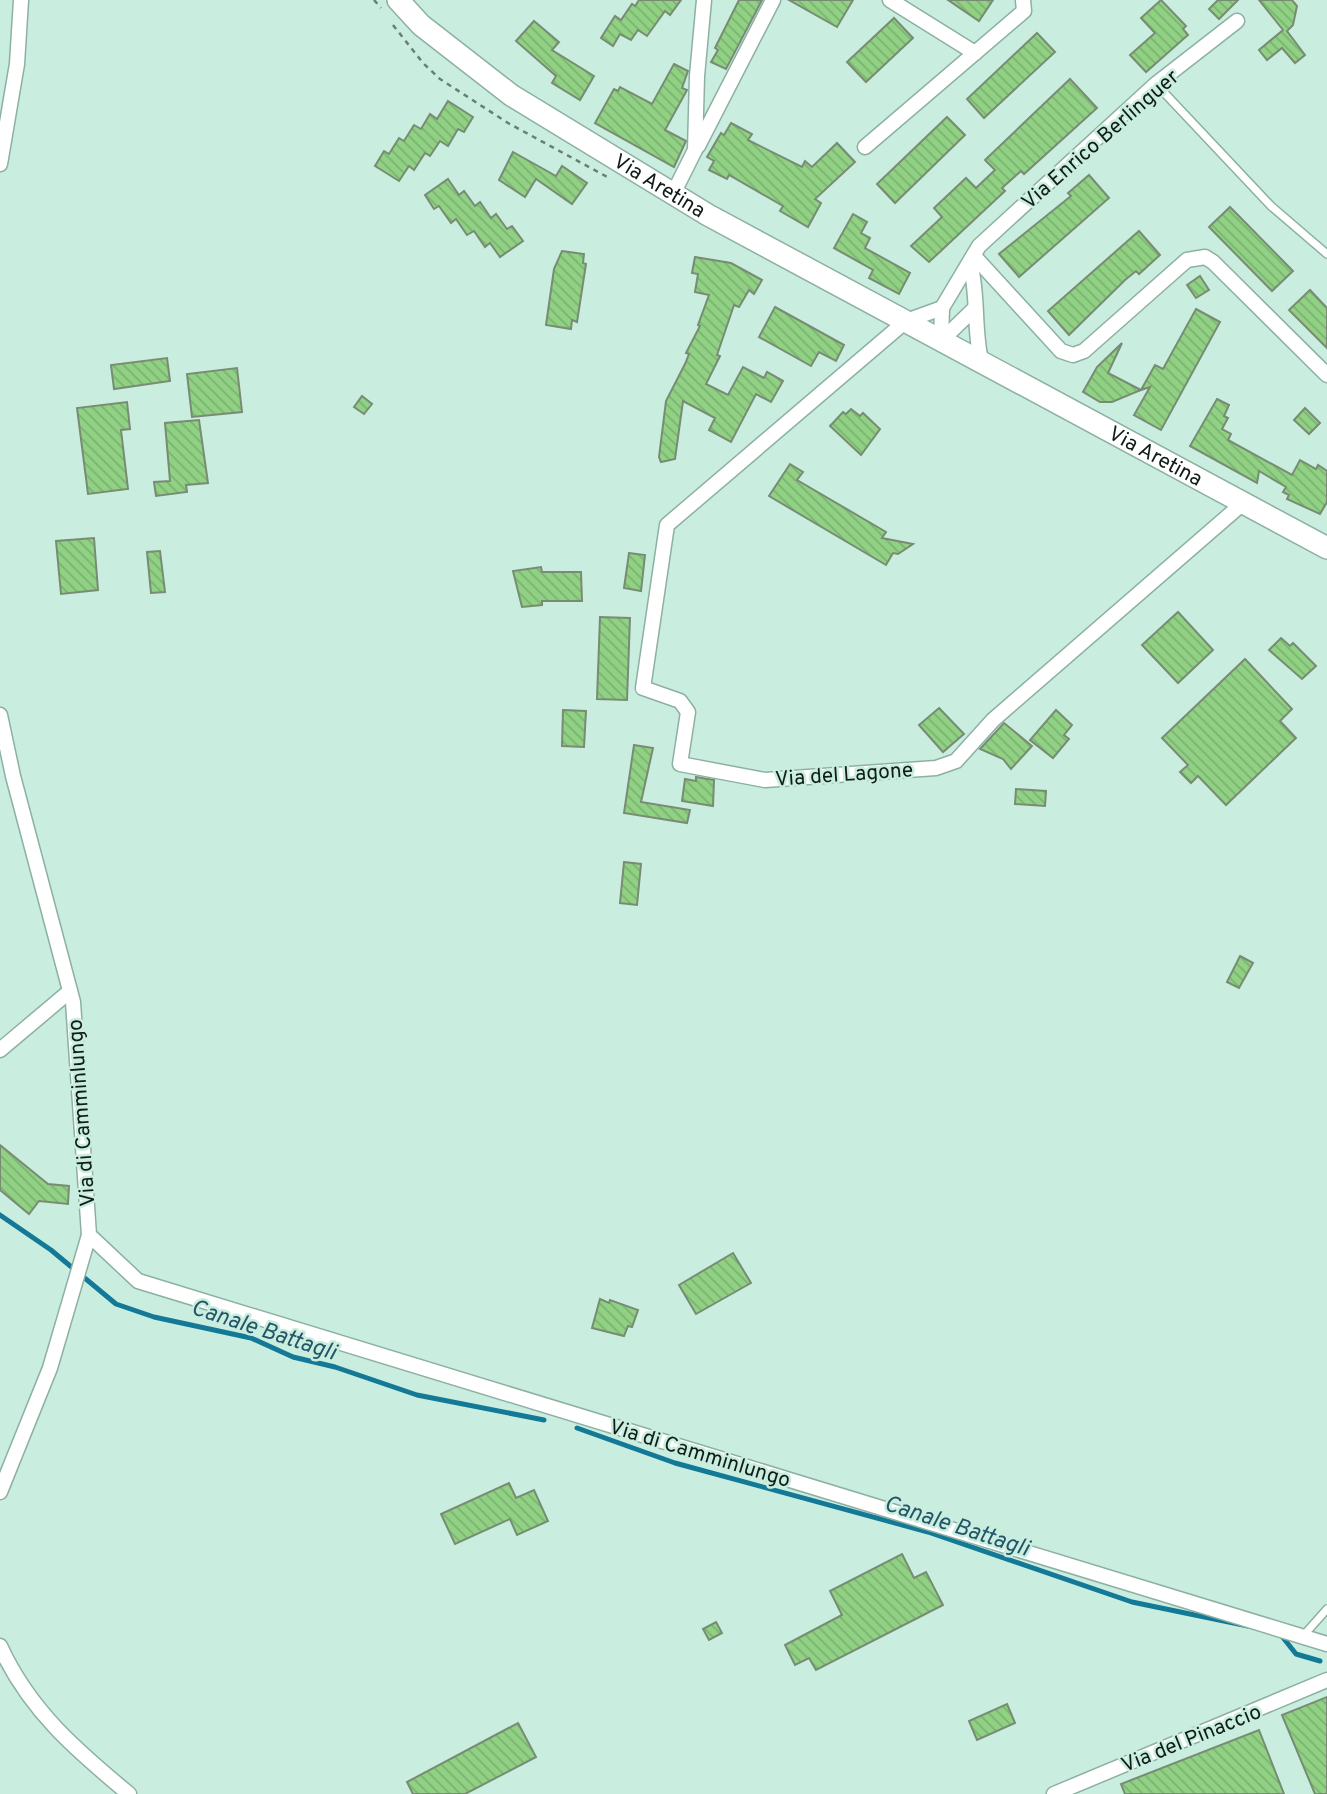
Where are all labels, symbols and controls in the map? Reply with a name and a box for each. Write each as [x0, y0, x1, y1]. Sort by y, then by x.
street label: Via Enrico Berlinguer [1017, 64, 1185, 216]
street label: Via Aretina [608, 148, 710, 225]
street label: Via Aretina [1103, 421, 1207, 493]
street label: Via del Lagone [774, 757, 914, 794]
street label: Via di Camminlungo [62, 1018, 103, 1208]
water label: Canale Battagli [187, 1294, 341, 1369]
street label: Via di Camminlungo [606, 1414, 793, 1495]
water label: Canale Battagli [880, 1490, 1034, 1565]
street label: Via del Pinaccio [1118, 1699, 1266, 1780]

